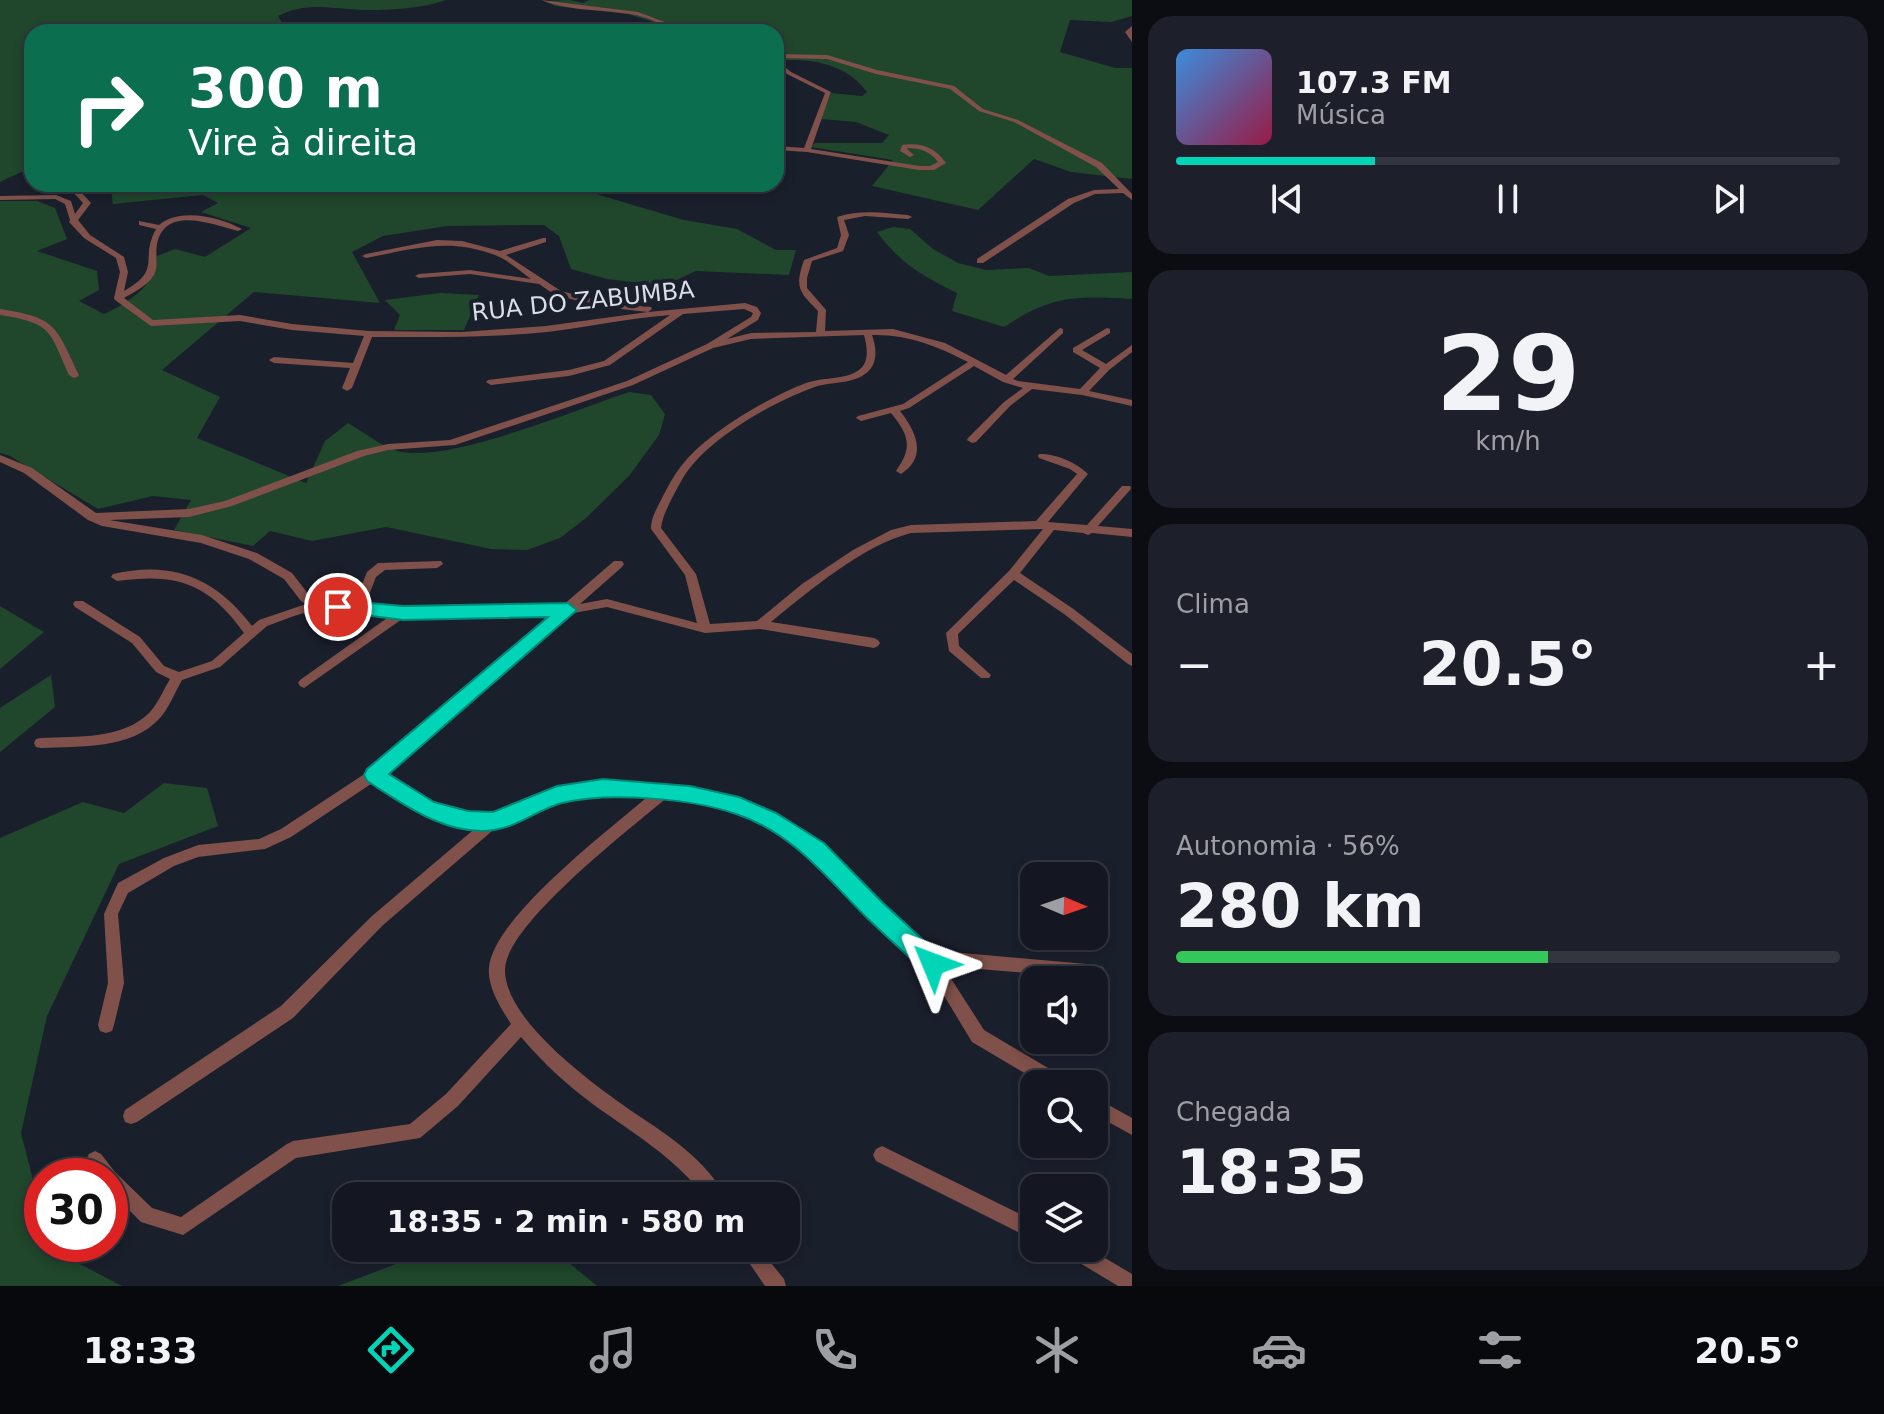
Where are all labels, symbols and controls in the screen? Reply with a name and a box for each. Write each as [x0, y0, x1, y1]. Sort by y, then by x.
text: 300 m [188, 55, 383, 120]
icon: right [56, 56, 160, 160]
text: 107.3 FM [1296, 65, 1452, 100]
text: Música [1296, 100, 1386, 130]
text: Vire à direita [188, 122, 418, 163]
icon: previous [1265, 177, 1309, 221]
icon: pause [1486, 177, 1530, 221]
icon: next [1707, 177, 1751, 221]
street label: RUA DO ZABUMBA [470, 275, 696, 327]
text: 29 [1436, 313, 1580, 435]
text: km/h [1475, 426, 1541, 456]
pin [304, 573, 372, 641]
icon: arrive [316, 585, 360, 629]
text: Clima [1176, 589, 1250, 619]
text: 20.5° [1419, 629, 1597, 699]
text: − [1176, 639, 1213, 690]
text: + [1803, 639, 1840, 690]
text: Autonomia · 56% [1176, 831, 1400, 861]
north arrow [1020, 862, 1108, 950]
map controls [1020, 862, 1108, 1262]
text: 280 km [1176, 871, 1425, 941]
position arrow [891, 922, 975, 1006]
button: sound [1020, 966, 1108, 1054]
button: search [1020, 1070, 1108, 1158]
text: Chegada [1176, 1097, 1292, 1127]
text: 18:35 [1176, 1137, 1367, 1207]
speed limit sign: 30 [24, 1158, 128, 1262]
button: layers [1020, 1174, 1108, 1262]
text: 18:35 · 2 min · 580 m [387, 1204, 745, 1239]
icon: directions [363, 1322, 419, 1378]
icon: music [585, 1322, 641, 1378]
icon: phone [807, 1322, 863, 1378]
icon: climate [1029, 1322, 1085, 1378]
icon: car [1251, 1322, 1307, 1378]
icon: filters [1472, 1322, 1528, 1378]
text: 18:33 [83, 1330, 198, 1371]
text: 20.5° [1694, 1330, 1801, 1371]

